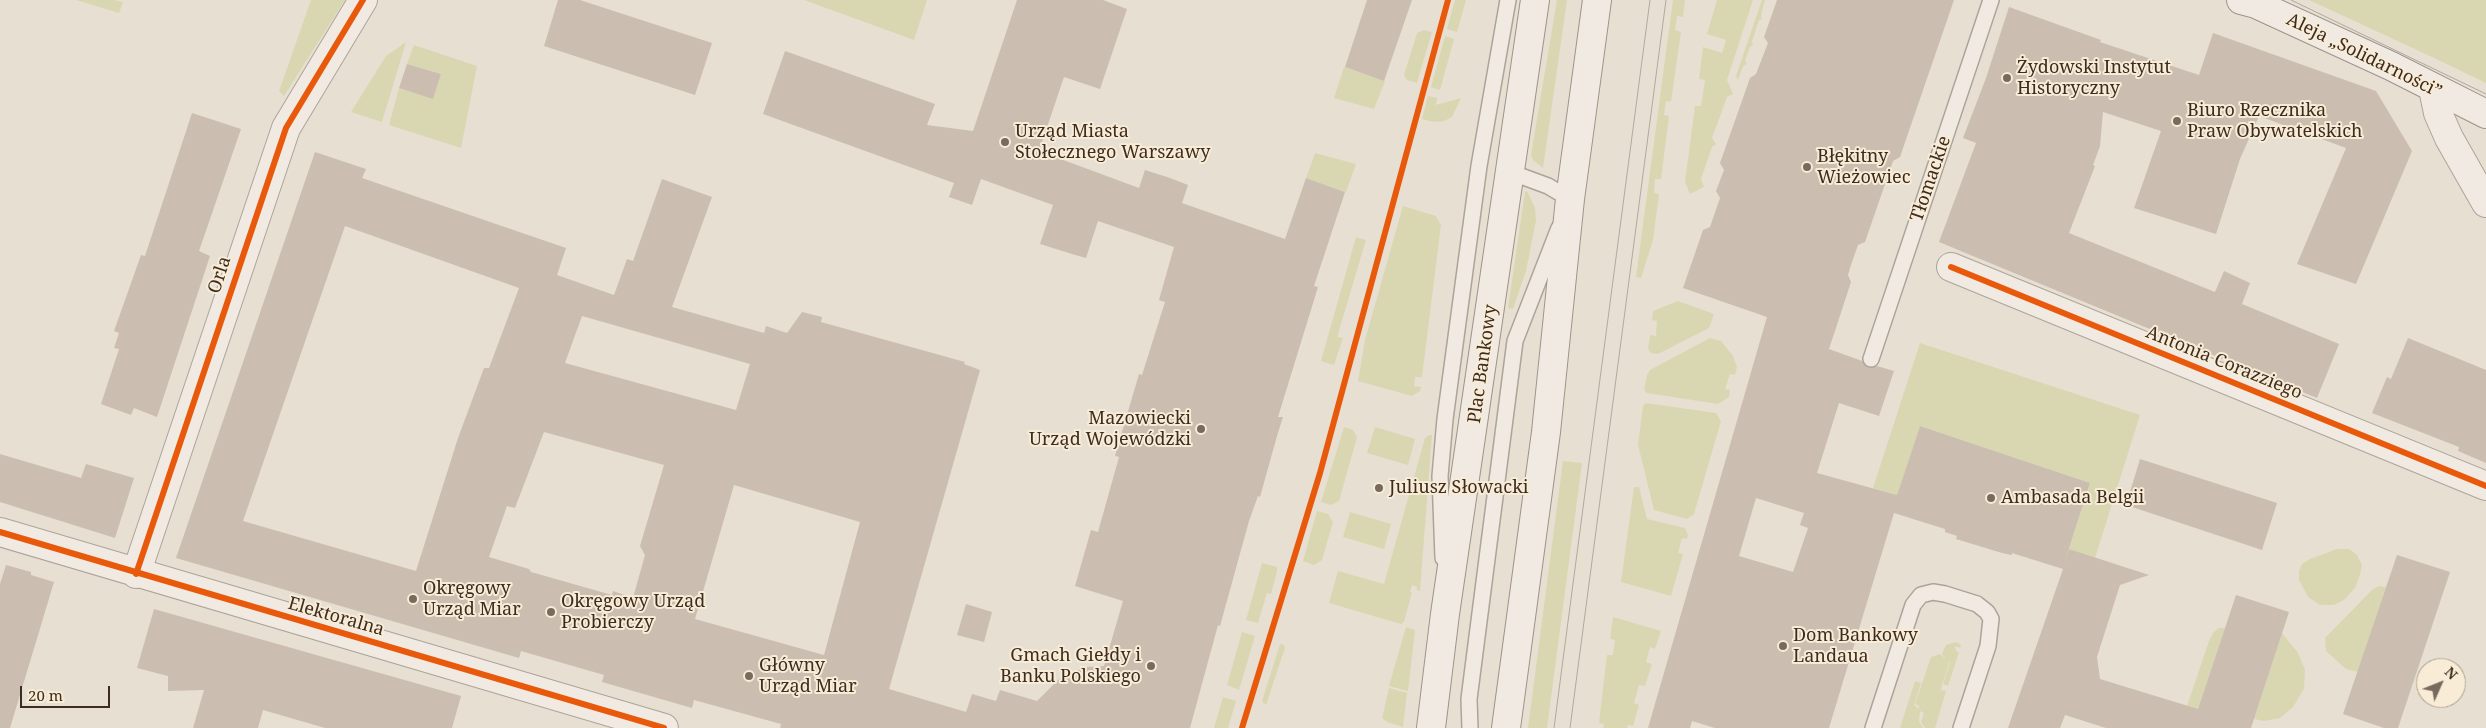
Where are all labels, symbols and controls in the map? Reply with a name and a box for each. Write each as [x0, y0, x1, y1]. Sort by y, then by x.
street label: Aleja „Solidarności” [2283, 9, 2445, 103]
place label: Żydowski Instytut Historyczny [2017, 57, 2171, 100]
marker: Żydowski Instytut Historyczny [2001, 72, 2013, 84]
place label: Biuro Rzecznika Praw Obywatelskich [2187, 100, 2362, 142]
marker: Biuro Rzecznika Praw Obywatelskich [2171, 115, 2183, 127]
place label: Urząd Miasta Stołecznego Warszawy [1015, 121, 1210, 163]
street label: Tłomackie [1906, 133, 1956, 225]
marker: Urząd Miasta Stołecznego Warszawy [999, 136, 1011, 148]
place label: Błękitny Wieżowiec [1817, 146, 1911, 188]
marker: Błękitny Wieżowiec [1801, 161, 1813, 173]
street label: Orla [204, 254, 236, 296]
street label: Plac Bankowy [1464, 303, 1502, 425]
street label: Antonia Corazziego [2143, 322, 2305, 404]
place label: Mazowiecki Urząd Wojewódzki [1029, 408, 1191, 450]
marker: Mazowiecki Urząd Wojewódzki [1195, 423, 1207, 435]
place label: Juliusz Słowacki [1389, 477, 1528, 499]
marker: Juliusz Słowacki [1373, 482, 1385, 494]
place label: Ambasada Belgii [2001, 487, 2144, 509]
marker: Ambasada Belgii [1985, 492, 1997, 504]
place label: Okręgowy Urząd Miar [423, 578, 521, 620]
place label: Okręgowy Urząd Probierczy [561, 591, 705, 634]
street label: Elektoralna [285, 593, 387, 641]
marker: Okręgowy Urząd Miar [407, 593, 419, 605]
marker: Okręgowy Urząd Probierczy [545, 606, 557, 618]
place label: Dom Bankowy Landaua [1793, 625, 1918, 668]
marker: Dom Bankowy Landaua [1777, 640, 1789, 652]
place label: Gmach Giełdy i Banku Polskiego [1000, 645, 1141, 688]
place label: Główny Urząd Miar [759, 655, 857, 698]
north arrow [2416, 658, 2466, 708]
marker: Gmach Giełdy i Banku Polskiego [1145, 660, 1157, 672]
text: N [2441, 662, 2462, 683]
marker: Główny Urząd Miar [743, 670, 755, 682]
scale bar [22, 676, 112, 708]
text: 20 m [28, 685, 63, 705]

